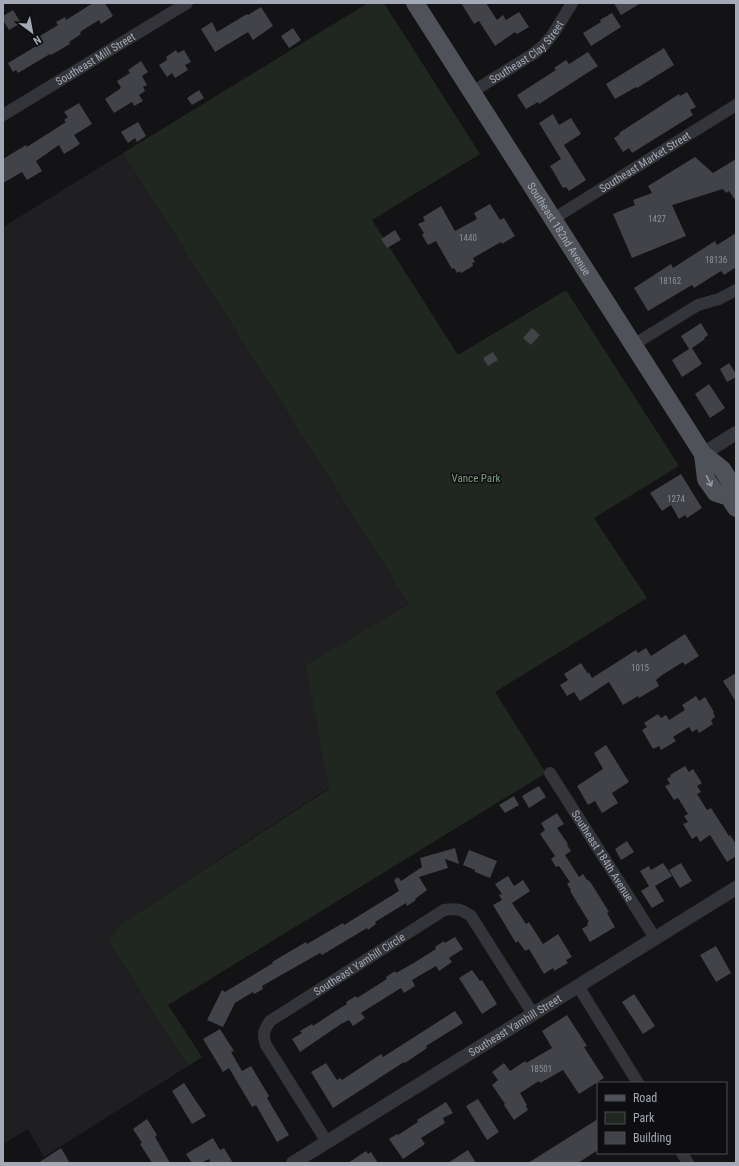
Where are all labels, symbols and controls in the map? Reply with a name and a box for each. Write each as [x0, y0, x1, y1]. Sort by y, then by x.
north arrow [12, 12, 52, 52]
street label: Southeast Clay Street [487, 19, 566, 87]
street label: Southeast Mill Street [53, 30, 138, 88]
text: N [31, 33, 43, 47]
street label: Southeast Market Street [597, 129, 693, 196]
street label: Southeast 182nd Avenue [524, 180, 593, 278]
house number: 1427 [648, 214, 666, 224]
house number: 1440 [459, 233, 477, 243]
house number: 18136 [705, 255, 727, 265]
house number: 18162 [659, 276, 682, 286]
park label: Vance Park [452, 472, 500, 485]
one-way arrow [706, 475, 713, 487]
house number: 1274 [667, 494, 685, 504]
house number: 1015 [631, 663, 649, 673]
street label: Southeast 184th Avenue [568, 808, 636, 904]
street label: Southeast Yamhill Circle [311, 931, 407, 998]
street label: Southeast Yamhill Street [466, 992, 564, 1059]
house number: 18501 [530, 1064, 552, 1074]
legend [597, 1082, 727, 1154]
text: Road [633, 1091, 657, 1105]
text: Park [633, 1111, 655, 1125]
text: Building [633, 1131, 671, 1145]

